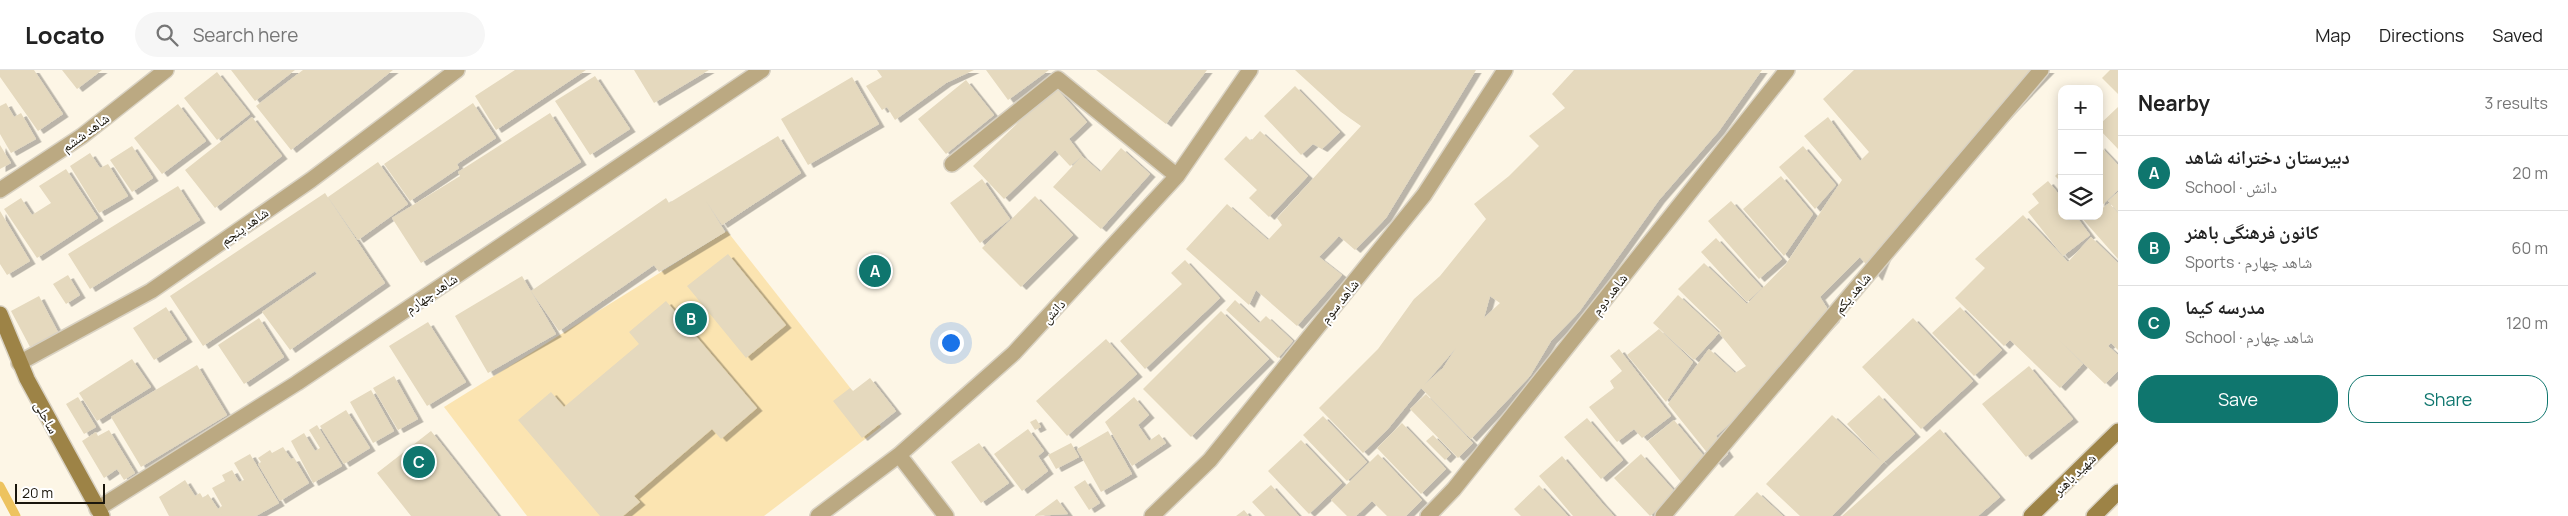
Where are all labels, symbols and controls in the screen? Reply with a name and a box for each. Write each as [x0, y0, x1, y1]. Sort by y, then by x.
search box [135, 12, 485, 57]
text: Locato [25, 18, 105, 51]
icon: search [153, 21, 181, 49]
text: Search here [193, 22, 298, 48]
text: Map [2315, 23, 2351, 47]
text: Directions [2379, 23, 2464, 47]
text: Saved [2492, 23, 2543, 47]
map controls [2058, 85, 2103, 220]
button: + [2058, 85, 2103, 130]
text: Nearby [2138, 89, 2210, 117]
text: 3 results [2485, 92, 2548, 114]
street label: شاهد ششم [57, 108, 114, 157]
button: − [2058, 130, 2103, 175]
text: دبیرستان دخترانه شاهد [2185, 144, 2350, 170]
text: A [2149, 162, 2159, 184]
text: 20 m [2512, 162, 2548, 184]
button: layers [2058, 175, 2103, 220]
text: School · دانش [2185, 176, 2277, 198]
street label: شاهد پنجم [216, 202, 273, 250]
text: کانون فرهنگی باهنر [2185, 219, 2319, 245]
text: B [2149, 237, 2159, 259]
text: 60 m [2512, 237, 2548, 259]
text: Sports · شاهد چهارم [2185, 251, 2312, 273]
pin: A [859, 252, 891, 290]
street label: شاهد چهارم [401, 269, 461, 318]
street label: شاهد دوم [1587, 269, 1632, 320]
street label: شاهد یکم [1829, 269, 1875, 318]
street label: شاهد سوم [1315, 275, 1363, 328]
street label: دانش [1037, 294, 1069, 327]
text: مدرسه کیما [2185, 294, 2265, 320]
pin: B [675, 300, 707, 338]
text: C [2148, 312, 2160, 334]
text: 120 m [2506, 312, 2548, 334]
text: School · شاهد چهارم [2185, 326, 2314, 348]
your location [938, 330, 964, 356]
button: Save [2138, 375, 2338, 423]
button: Share [2348, 375, 2548, 423]
street label: ساحلی [30, 397, 64, 437]
pin: C [403, 443, 435, 481]
street label: شهید باهنر [2048, 449, 2100, 500]
scale bar [15, 481, 105, 504]
text: 20 m [22, 483, 53, 502]

